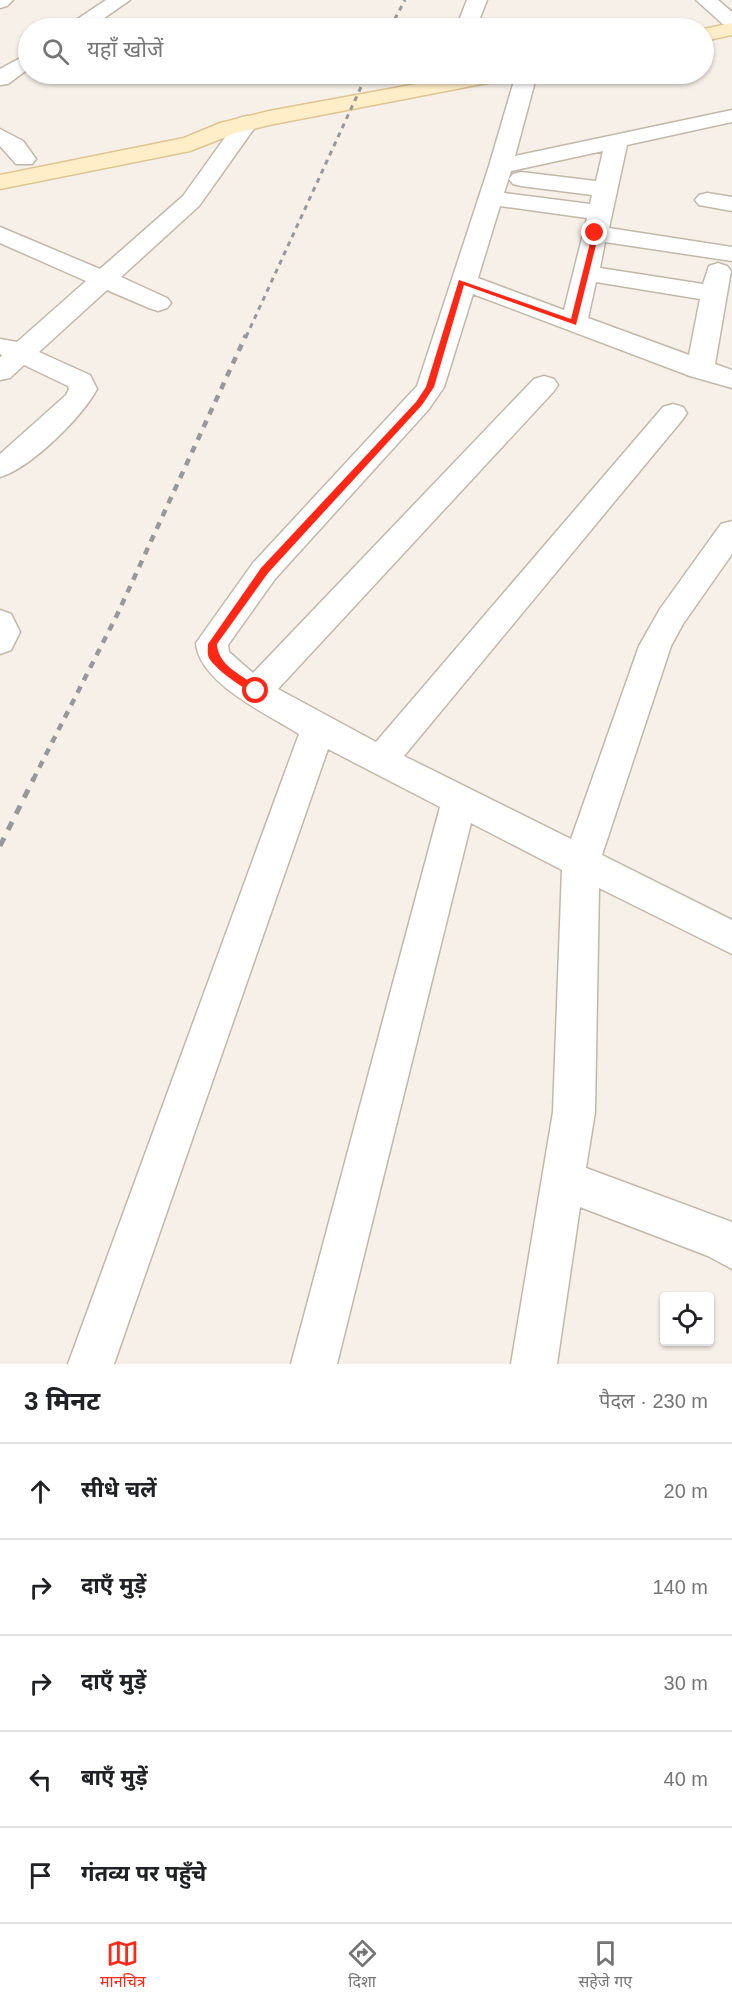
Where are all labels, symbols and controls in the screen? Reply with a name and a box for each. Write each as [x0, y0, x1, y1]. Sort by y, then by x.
search box [18, 18, 714, 84]
icon: search [39, 35, 72, 68]
text: यहाँ खोजें [87, 37, 163, 62]
route end [581, 219, 607, 245]
route start [242, 677, 268, 703]
map controls [660, 1292, 714, 1346]
button: locate [660, 1292, 714, 1346]
text: 3 मिनट [24, 1386, 100, 1416]
text: पैदल · 230 m [599, 1390, 708, 1412]
icon: ahead [24, 1475, 57, 1508]
text: सीधे चलें [81, 1477, 156, 1502]
text: 20 m [664, 1480, 708, 1502]
icon: right [24, 1571, 57, 1604]
text: दाएँ मुड़ें [81, 1573, 146, 1598]
text: 140 m [652, 1576, 708, 1598]
icon: right [24, 1667, 57, 1700]
text: दाएँ मुड़ें [81, 1669, 146, 1694]
text: 30 m [664, 1672, 708, 1694]
icon: left [24, 1763, 57, 1796]
text: बाएँ मुड़ें [81, 1765, 147, 1790]
text: 40 m [664, 1768, 708, 1790]
icon: arrive [24, 1859, 57, 1892]
text: गंतव्य पर पहुँचे [81, 1861, 206, 1886]
tab: मानचित्र [100, 1937, 146, 1994]
tab: दिशा [346, 1937, 379, 1994]
tab: सहेजे गए [579, 1937, 632, 1994]

